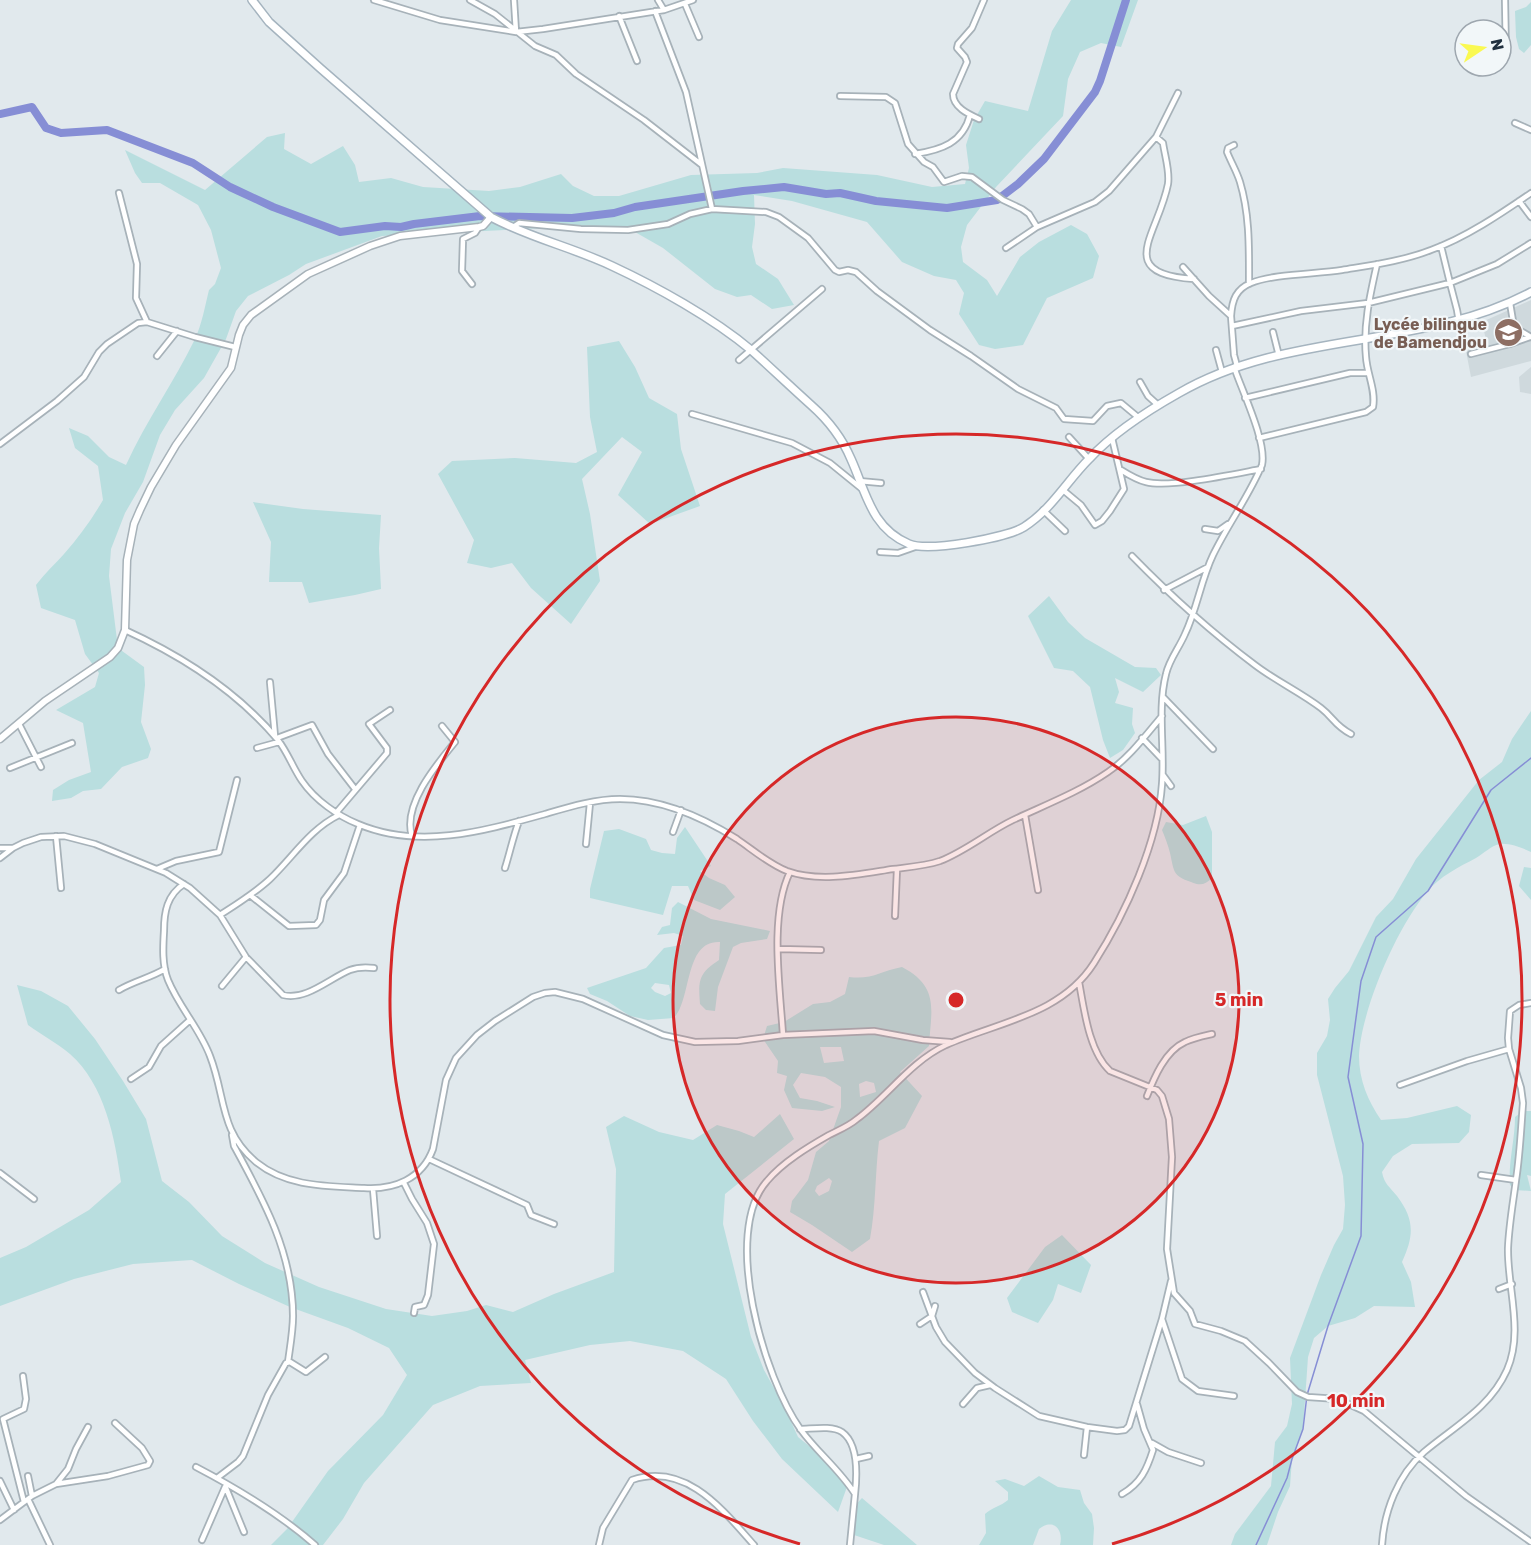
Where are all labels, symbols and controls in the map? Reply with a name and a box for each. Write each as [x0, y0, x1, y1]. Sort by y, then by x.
north arrow [1453, 18, 1513, 78]
text: N [1487, 37, 1508, 52]
place label: Lycée bilingue de Bamendjou [1374, 315, 1487, 352]
school or university icon: Lycée bilingue de Bamendjou [1492, 317, 1524, 349]
text: 5 min [1215, 989, 1263, 1011]
centre of rings [946, 990, 966, 1010]
text: 10 min [1327, 1390, 1385, 1412]

